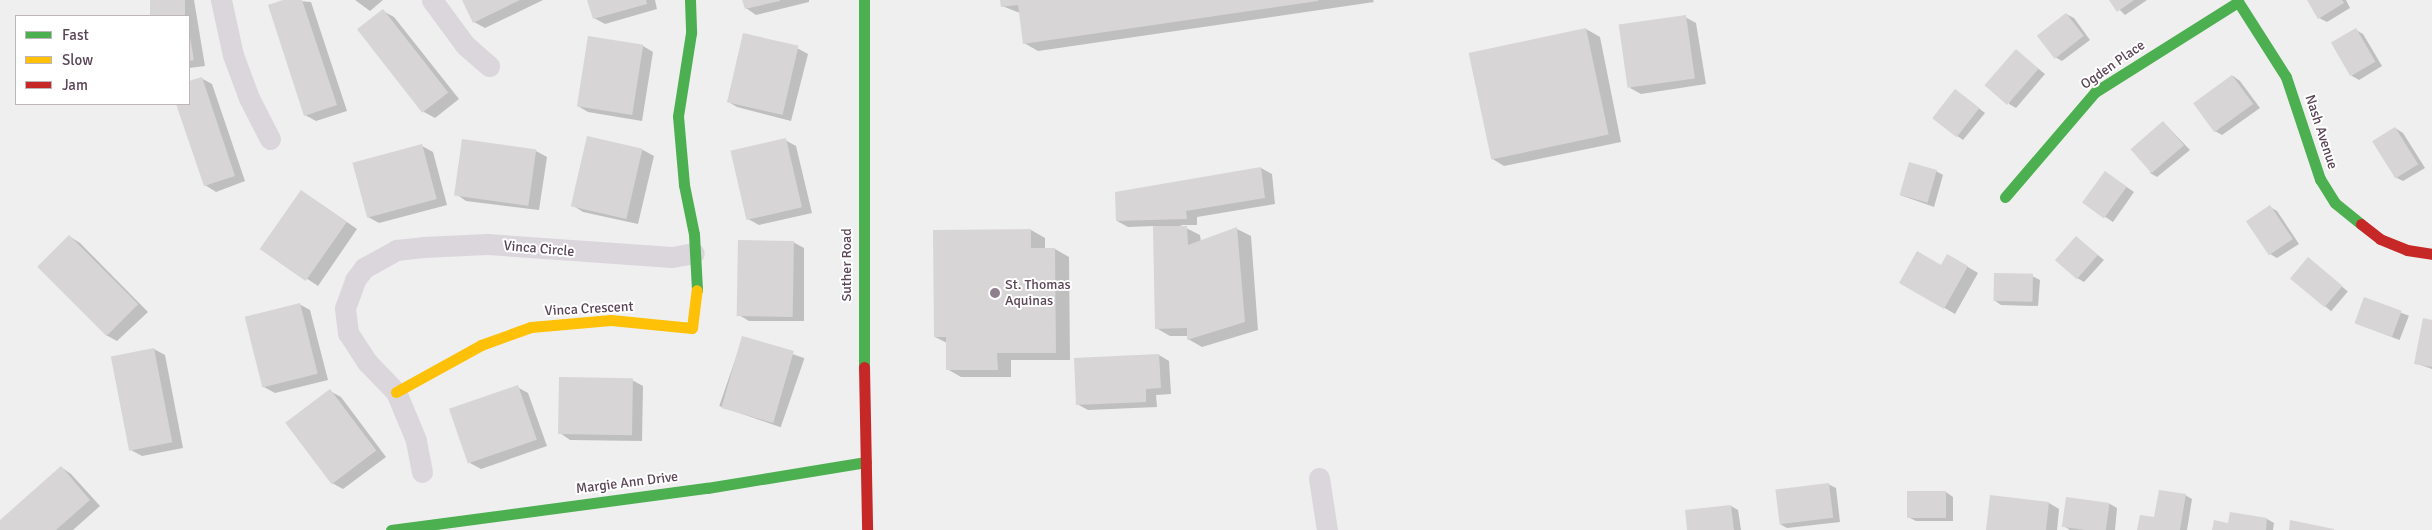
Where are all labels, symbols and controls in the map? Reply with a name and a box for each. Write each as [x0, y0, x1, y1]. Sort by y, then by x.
legend [15, 15, 190, 105]
text: Fast [62, 26, 89, 44]
street label: Ogden Place [2078, 37, 2148, 93]
text: Slow [62, 51, 93, 69]
text: Jam [62, 76, 88, 94]
street label: Nash Avenue [2301, 93, 2341, 171]
street label: Suther Road [839, 228, 855, 302]
street label: Vinca Circle [503, 238, 575, 260]
place label: St. Thomas Aquinas [1005, 277, 1071, 310]
marker: St. Thomas Aquinas [989, 287, 1001, 299]
street label: Vinca Crescent [544, 298, 634, 320]
street label: Margie Ann Drive [575, 468, 679, 498]

